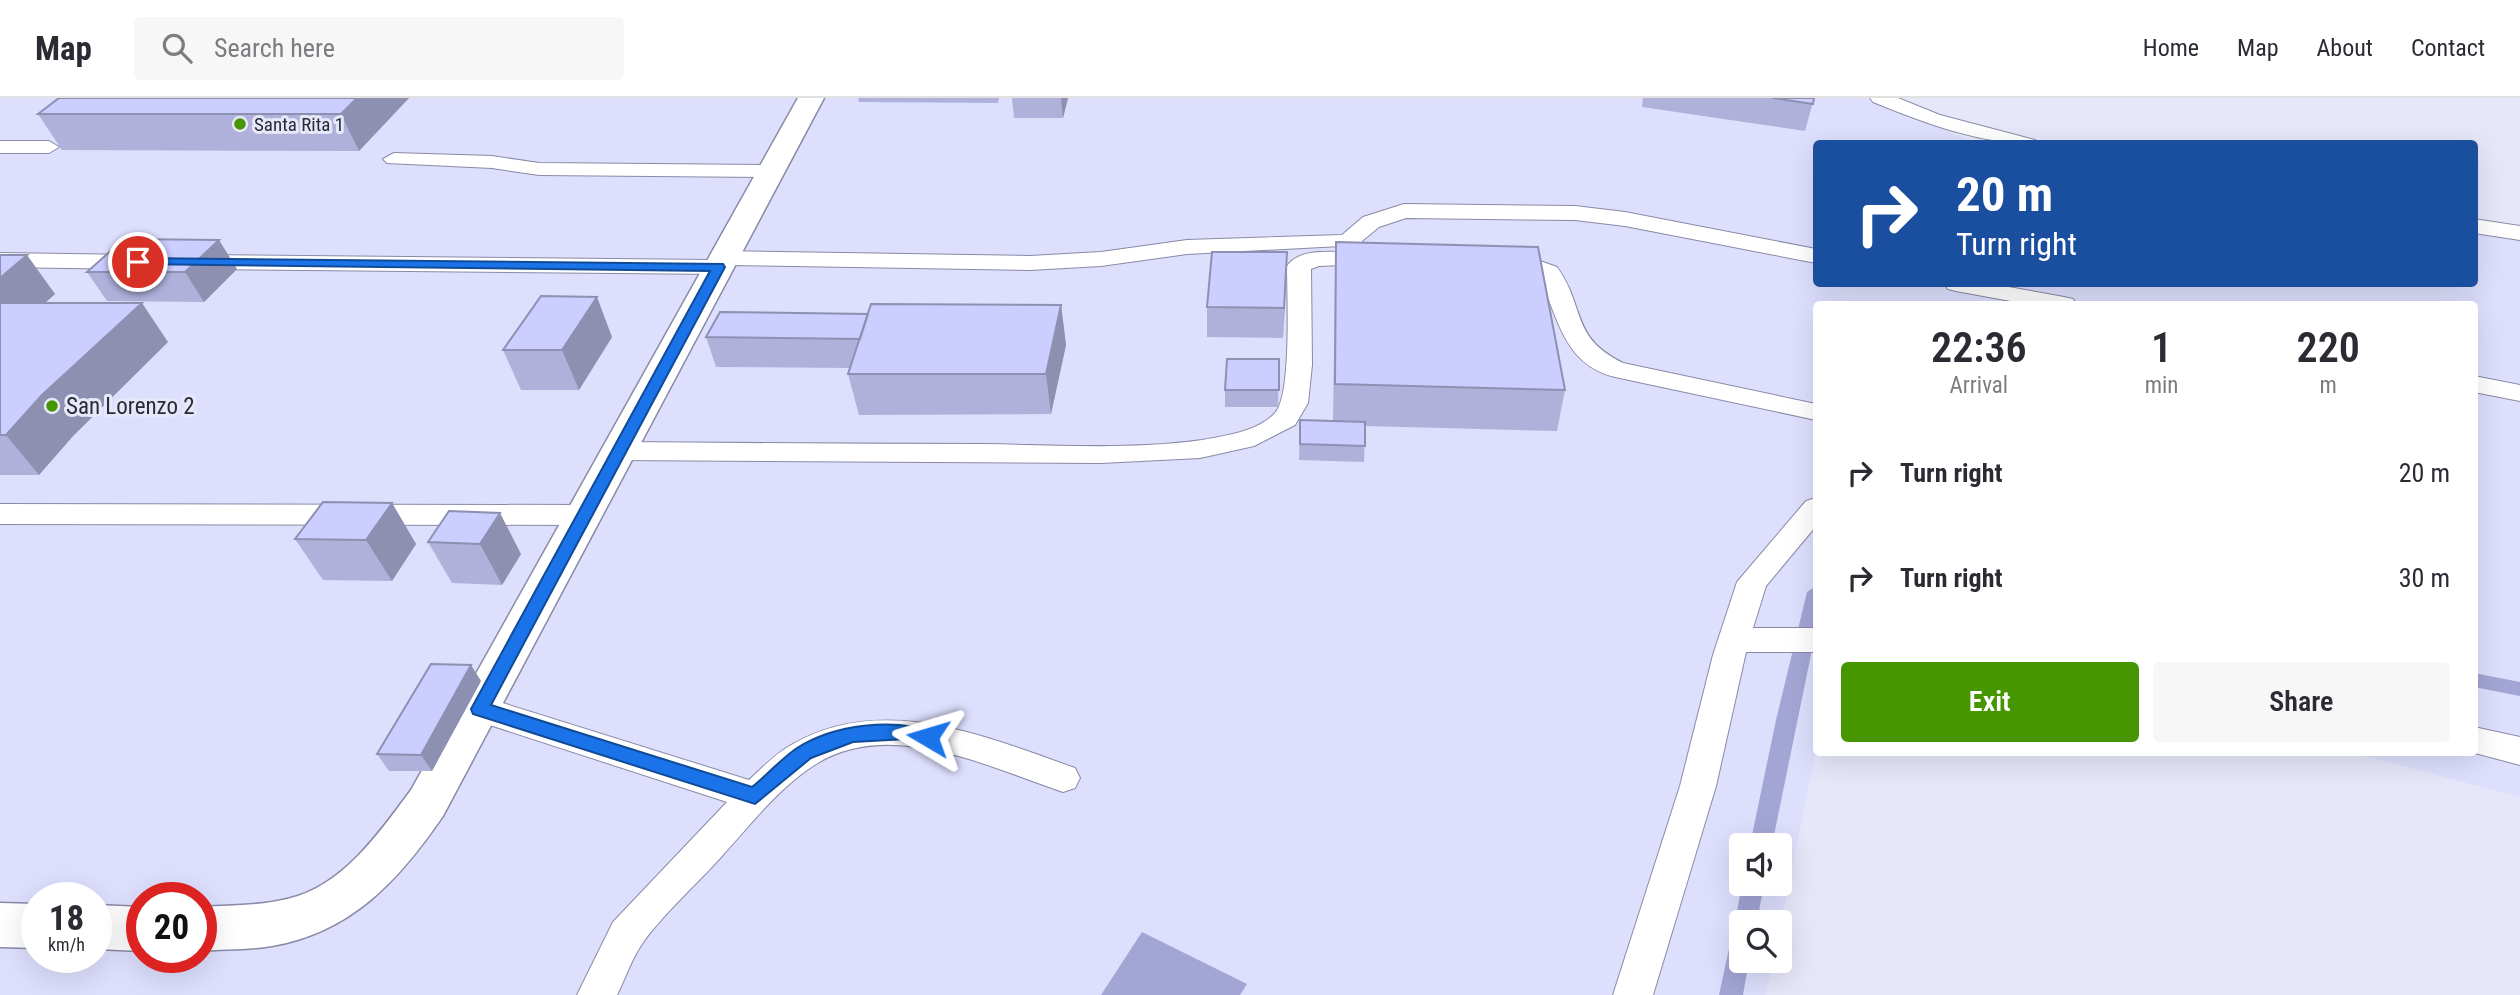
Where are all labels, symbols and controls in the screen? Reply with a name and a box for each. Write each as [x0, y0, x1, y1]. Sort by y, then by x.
search box [134, 17, 624, 80]
text: Map [35, 29, 92, 68]
icon: search [158, 29, 196, 67]
text: Search here [214, 33, 335, 63]
text: Home [2143, 34, 2199, 62]
text: Map [2237, 34, 2279, 62]
text: About [2317, 34, 2373, 62]
text: Contact [2411, 34, 2485, 62]
place label: Santa Rita 1 [254, 113, 344, 136]
marker: Santa Rita 1 [232, 116, 248, 132]
text: 20 m [1956, 166, 2053, 223]
icon: right [1841, 168, 1932, 259]
text: Turn right [1956, 225, 2077, 263]
pin [108, 232, 168, 292]
icon: arrive [119, 243, 157, 281]
text: 22:36 [1931, 323, 2027, 372]
text: 1 [2151, 323, 2172, 372]
text: 220 [2297, 323, 2360, 372]
text: Arrival [1950, 372, 2008, 399]
text: min [2145, 372, 2178, 399]
text: m [2320, 372, 2337, 399]
place label: San Lorenzo 2 [66, 393, 195, 420]
marker: San Lorenzo 2 [44, 398, 60, 414]
icon: right [1841, 454, 1879, 492]
text: Turn right [1900, 458, 2002, 488]
text: 20 m [2399, 458, 2450, 488]
icon: right [1841, 559, 1879, 597]
text: Turn right [1900, 563, 2002, 593]
text: 30 m [2399, 563, 2450, 593]
button: Exit [1841, 662, 2139, 742]
button: Share [2153, 662, 2450, 742]
position arrow [891, 700, 965, 774]
map controls [1729, 833, 1792, 973]
button: sound [1729, 833, 1792, 896]
speed limit sign: 20 [126, 882, 217, 973]
text: 18 [49, 898, 84, 939]
button: search [1729, 910, 1792, 973]
text: km/h [48, 934, 85, 955]

